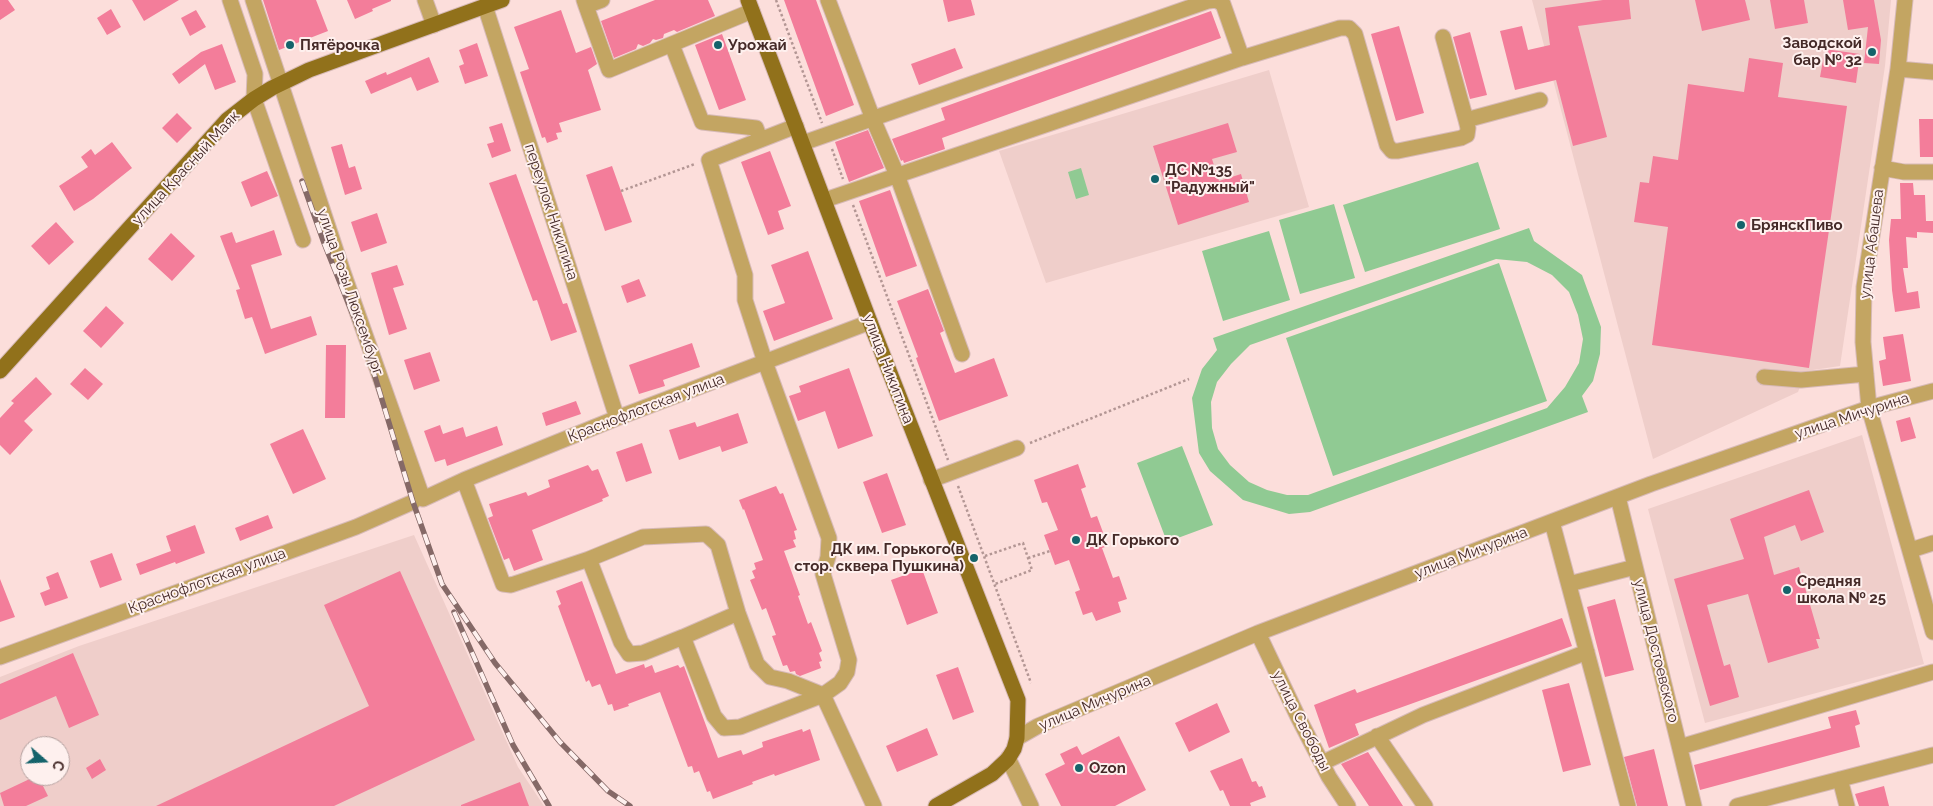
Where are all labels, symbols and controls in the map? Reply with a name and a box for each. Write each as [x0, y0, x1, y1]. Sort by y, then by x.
place label: Заводской бар № 32 [1782, 34, 1862, 69]
place label: Пятёрочка [300, 36, 380, 54]
place label: Урожай [728, 36, 787, 54]
marker: Пятёрочка [284, 39, 296, 51]
marker: Урожай [712, 39, 724, 51]
marker: Заводской бар № 32 [1866, 46, 1878, 58]
street label: улица Красный Маяк [128, 107, 244, 229]
street label: переулок Никитина [520, 142, 582, 282]
place label: ДС №135 "Радужный" [1165, 161, 1255, 196]
marker: ДС №135 "Радужный" [1149, 173, 1161, 185]
street label: улица Абашева [1856, 188, 1888, 300]
street label: улица Розы Люксембург [313, 206, 387, 378]
place label: БрянскПиво [1751, 216, 1843, 234]
marker: БрянскПиво [1735, 219, 1747, 231]
street label: улица Никитина [859, 312, 917, 426]
street label: Краснофлотская улица [565, 370, 727, 446]
street label: улица Мичурина [1792, 389, 1912, 443]
street label: улица Мичурина [1412, 523, 1530, 583]
place label: ДК Горького [1086, 531, 1179, 549]
marker: ДК Горького [1070, 534, 1082, 546]
place label: ДК им. Горького(в стор. сквера Пушкина) [794, 540, 964, 575]
street label: Краснофлотская улица [126, 544, 288, 618]
marker: ДК им. Горького(в стор. сквера Пушкина) [968, 552, 980, 564]
place label: Средняя школа № 25 [1797, 572, 1886, 607]
street label: улица Достоевского [1629, 577, 1683, 725]
marker: Средняя школа № 25 [1781, 584, 1793, 596]
street label: улица Свободы [1268, 668, 1334, 774]
street label: улица Мичурина [1037, 671, 1153, 735]
north arrow [20, 736, 70, 786]
text: С [49, 758, 67, 773]
place label: Ozon [1089, 759, 1126, 777]
marker: Ozon [1073, 762, 1085, 774]

